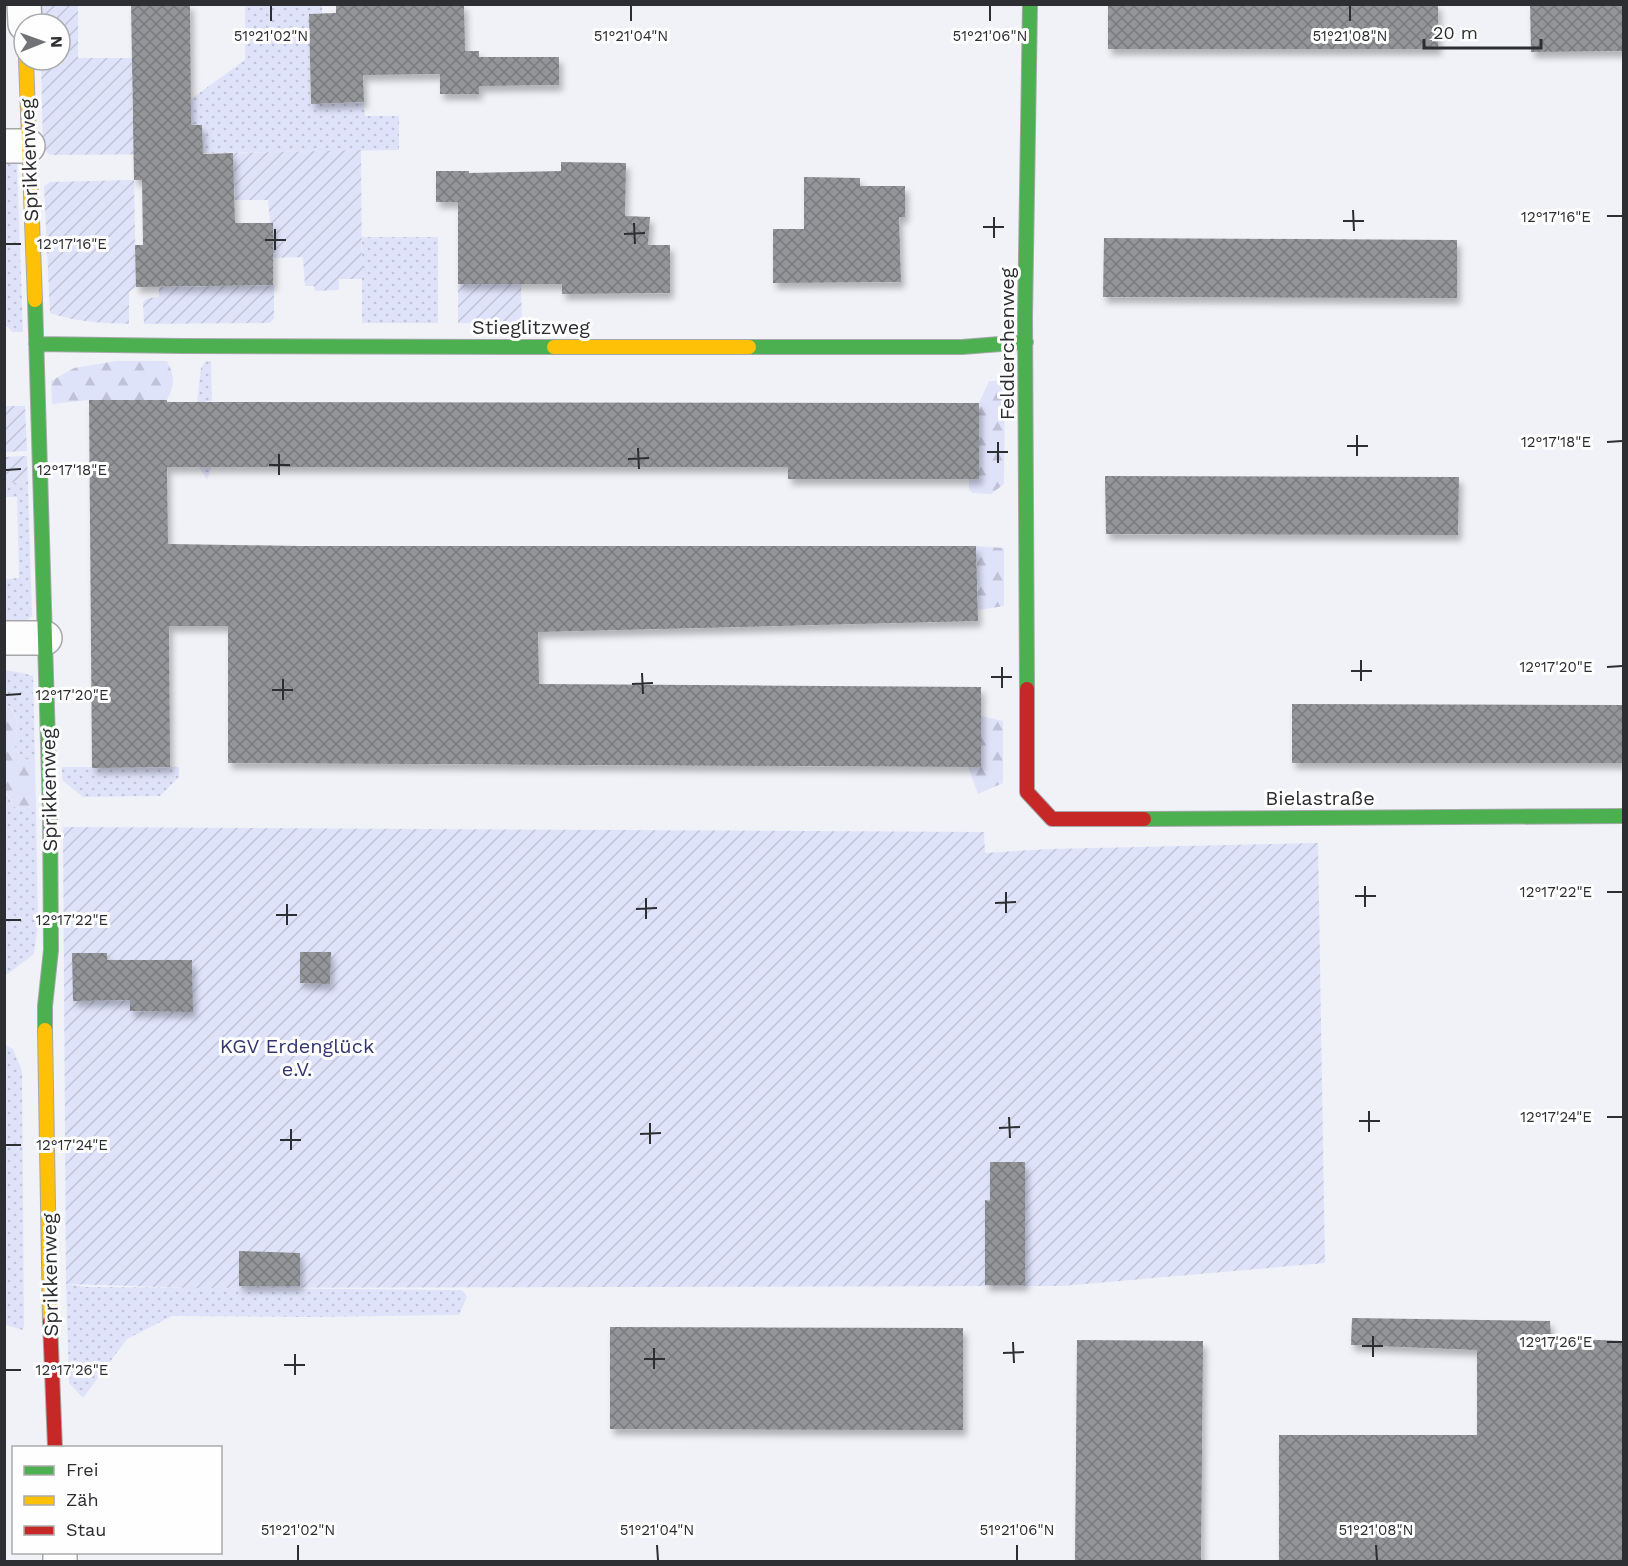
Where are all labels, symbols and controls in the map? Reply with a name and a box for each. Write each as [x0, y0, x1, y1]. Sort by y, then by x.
north arrow [12, 12, 72, 72]
scale bar [1424, 12, 1541, 50]
text: 20 m [1433, 22, 1478, 43]
text: 51°21'02"N [234, 27, 308, 45]
text: 51°21'04"N [594, 27, 668, 45]
text: 51°21'06"N [952, 27, 1028, 45]
text: 51°21'08"N [1312, 27, 1388, 45]
text: N [47, 36, 66, 48]
street label: Sprikkenweg [15, 98, 43, 222]
text: 12°17'16"E [1521, 208, 1591, 226]
text: 12°17'16"E [37, 235, 107, 253]
street label: Feldlerchenweg [995, 267, 1019, 420]
street label: Stieglitzweg [472, 315, 590, 339]
text: 12°17'18"E [1521, 433, 1591, 451]
text: 12°17'18"E [37, 461, 107, 479]
text: 12°17'20"E [1520, 658, 1592, 676]
text: 12°17'20"E [36, 686, 108, 704]
street label: Sprikkenweg [36, 728, 62, 852]
street label: Bielastraße [1265, 786, 1375, 810]
text: 12°17'22"E [1520, 883, 1592, 901]
text: 12°17'22"E [36, 911, 108, 929]
park label: KGV Erdenglück e.V. [220, 1034, 374, 1081]
text: 12°17'24"E [1520, 1108, 1592, 1126]
text: 12°17'24"E [36, 1136, 108, 1154]
street label: Sprikkenweg [37, 1213, 63, 1337]
text: 12°17'26"E [1520, 1333, 1592, 1351]
text: 12°17'26"E [36, 1361, 108, 1379]
legend [12, 1446, 222, 1554]
text: Frei [66, 1459, 98, 1480]
text: Zäh [66, 1489, 99, 1510]
text: Stau [66, 1519, 106, 1540]
text: 51°21'02"N [261, 1521, 335, 1539]
text: 51°21'04"N [620, 1521, 694, 1539]
text: 51°21'06"N [979, 1521, 1055, 1539]
text: 51°21'08"N [1338, 1521, 1414, 1539]

